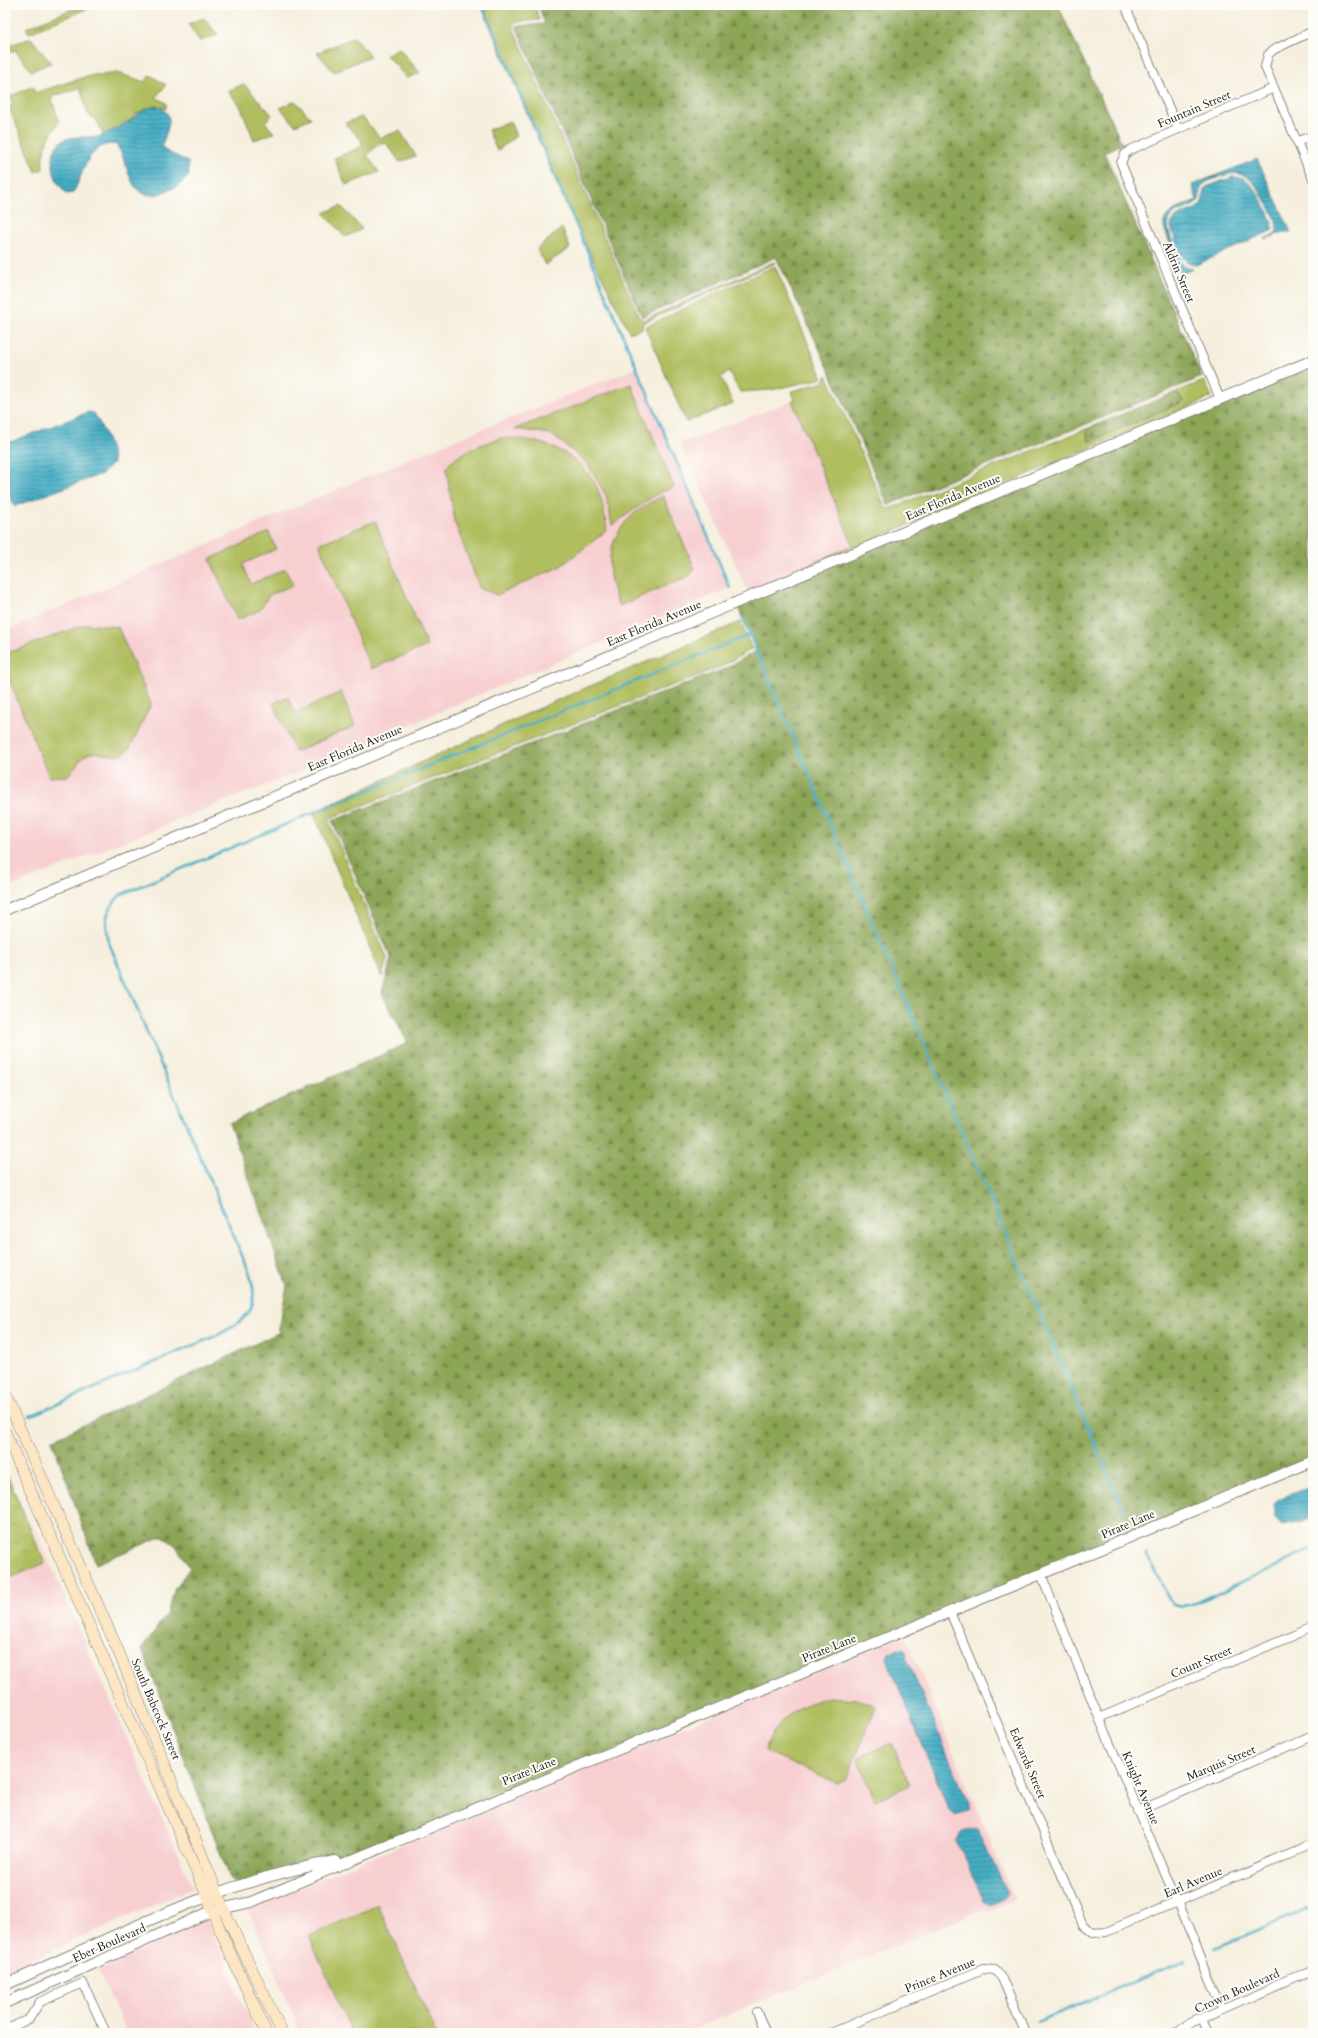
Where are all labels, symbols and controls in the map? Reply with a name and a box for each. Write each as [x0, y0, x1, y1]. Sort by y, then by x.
street label: Fountain Street [1155, 86, 1233, 132]
street label: Aldrin Street [1159, 239, 1199, 305]
street label: East Florida Avenue [903, 470, 1003, 524]
street label: East Florida Avenue [604, 596, 704, 650]
street label: East Florida Avenue [305, 721, 405, 775]
street label: Pirate Lane [1099, 1505, 1157, 1543]
street label: Pirate Lane [799, 1630, 859, 1666]
street label: Count Street [1168, 1642, 1234, 1682]
street label: South Babcock Street [127, 1656, 185, 1762]
street label: Edwards Street [1006, 1725, 1050, 1801]
street label: Marquis Street [1184, 1741, 1258, 1785]
street label: Knight Avenue [1118, 1749, 1164, 1827]
street label: Pirate Lane [499, 1753, 559, 1789]
street label: Earl Avenue [1161, 1862, 1225, 1902]
street label: Eber Boulevard [70, 1919, 149, 1966]
street label: Prince Avenue [902, 1954, 978, 1996]
street label: Crown Boulevard [1192, 1965, 1283, 2017]

